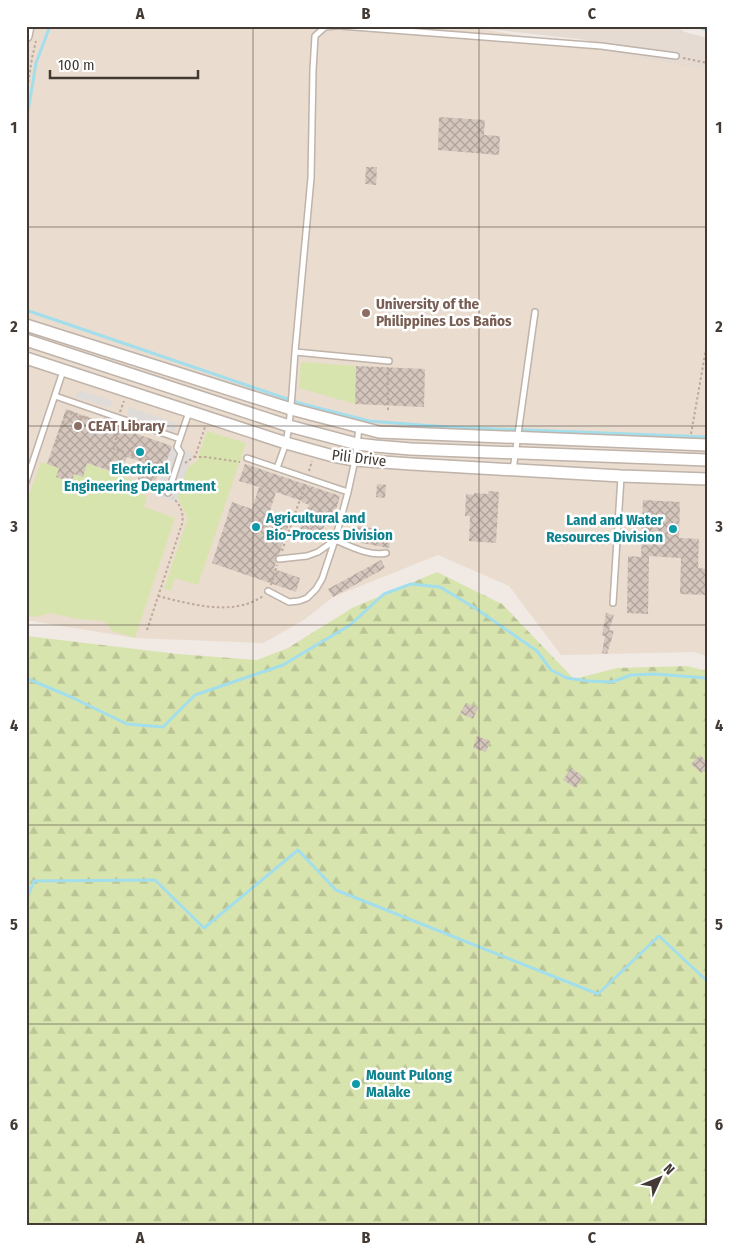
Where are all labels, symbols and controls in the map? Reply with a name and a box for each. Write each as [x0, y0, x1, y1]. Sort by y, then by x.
text: A [135, 4, 145, 23]
text: B [362, 4, 371, 23]
text: C [588, 4, 597, 23]
scale bar [50, 48, 198, 80]
text: 100 m [58, 56, 95, 74]
text: 1 [11, 118, 17, 137]
text: 1 [716, 118, 722, 137]
place label: University of the Philippines Los Baños [376, 295, 512, 330]
marker: University of the Philippines Los Baños [360, 307, 372, 319]
text: 2 [9, 317, 18, 336]
text: 2 [714, 317, 723, 336]
place label: CEAT Library [88, 417, 166, 435]
marker: CEAT Library [72, 420, 84, 432]
marker: Electrical Engineering Department [134, 446, 146, 458]
street label: Pili Drive [331, 446, 387, 470]
place label: Electrical Engineering Department [64, 460, 217, 495]
place label: Agricultural and Bio-Process Division [265, 509, 393, 544]
place label: Land and Water Resources Division [546, 511, 664, 546]
text: 3 [9, 517, 18, 536]
text: 3 [714, 517, 723, 536]
marker: Agricultural and Bio-Process Division [250, 521, 262, 533]
marker: Land and Water Resources Division [667, 523, 679, 535]
text: 4 [10, 716, 18, 735]
text: 4 [715, 716, 723, 735]
text: 5 [10, 915, 18, 934]
text: 5 [715, 915, 723, 934]
place label: Mount Pulong Malake [366, 1066, 452, 1101]
marker: Mount Pulong Malake [350, 1078, 362, 1090]
text: 6 [10, 1115, 18, 1134]
text: 6 [715, 1115, 723, 1134]
north arrow [636, 1154, 686, 1204]
text: N [660, 1160, 678, 1178]
text: A [135, 1228, 145, 1247]
text: B [362, 1228, 371, 1247]
text: C [588, 1228, 597, 1247]

